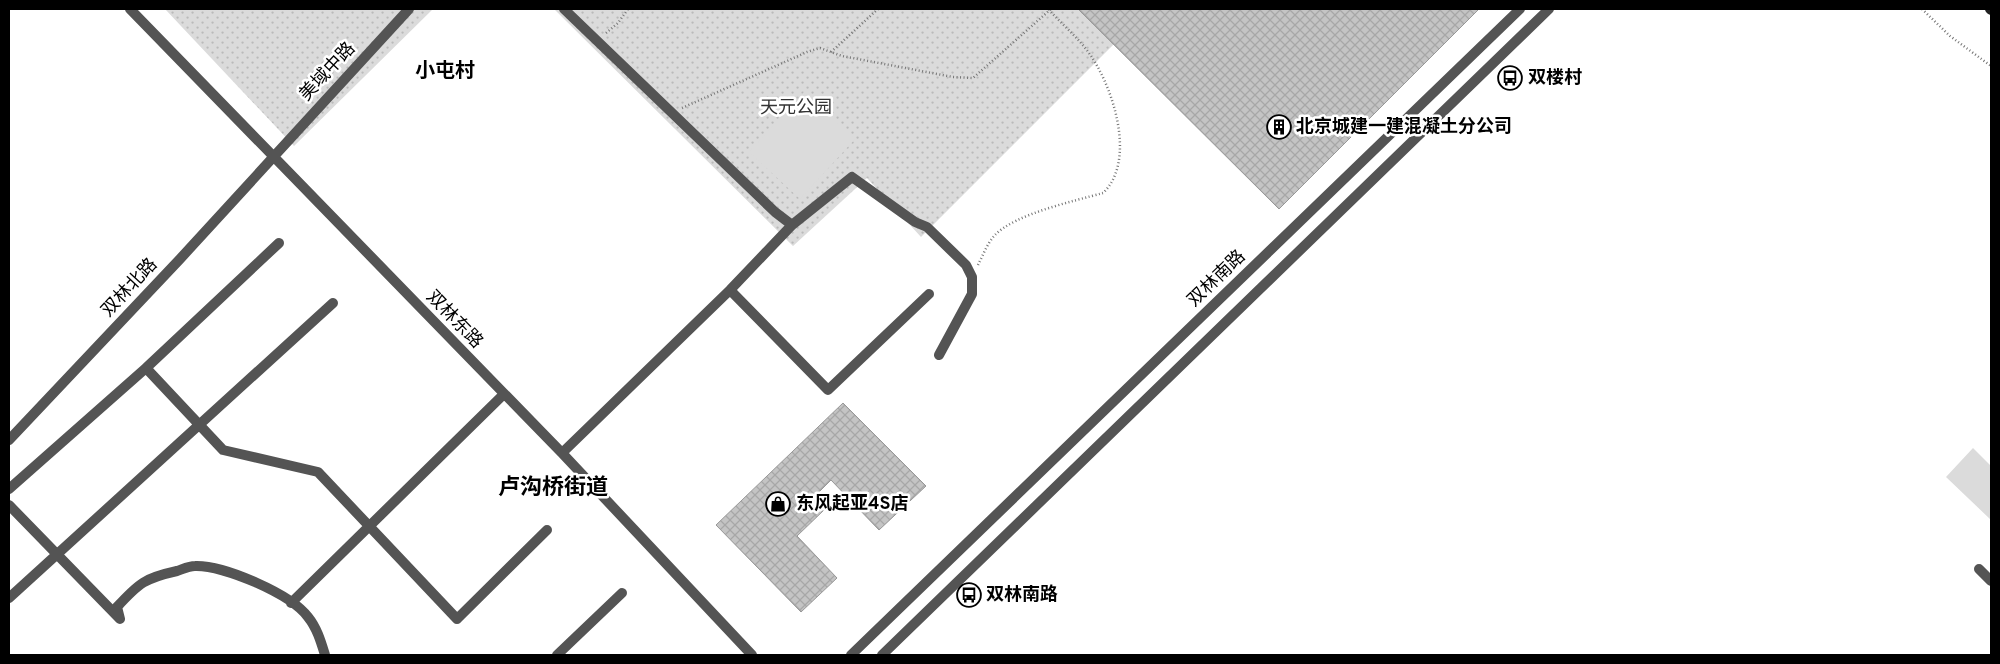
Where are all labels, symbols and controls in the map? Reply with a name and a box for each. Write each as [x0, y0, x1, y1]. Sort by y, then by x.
street label: 美域中路 [295, 38, 361, 106]
district label: 小屯村 [415, 59, 475, 85]
bus stop icon: 双楼村 [1497, 65, 1523, 91]
place label: 双楼村 [1528, 67, 1582, 90]
park label: 天元公园 [760, 97, 832, 120]
building icon: 北京城建一建混凝土分公司 [1266, 114, 1292, 140]
place label: 北京城建一建混凝土分公司 [1296, 116, 1512, 139]
street label: 双林南路 [1183, 246, 1251, 312]
street label: 双林北路 [97, 254, 163, 322]
street label: 双林东路 [421, 286, 487, 354]
district label: 卢沟桥街道 [498, 475, 608, 502]
shop icon: 东风起亚4S店 [765, 491, 791, 517]
place label: 东风起亚4S店 [796, 493, 909, 516]
bus stop icon: 双林南路 [956, 582, 982, 608]
place label: 双林南路 [986, 584, 1058, 607]

